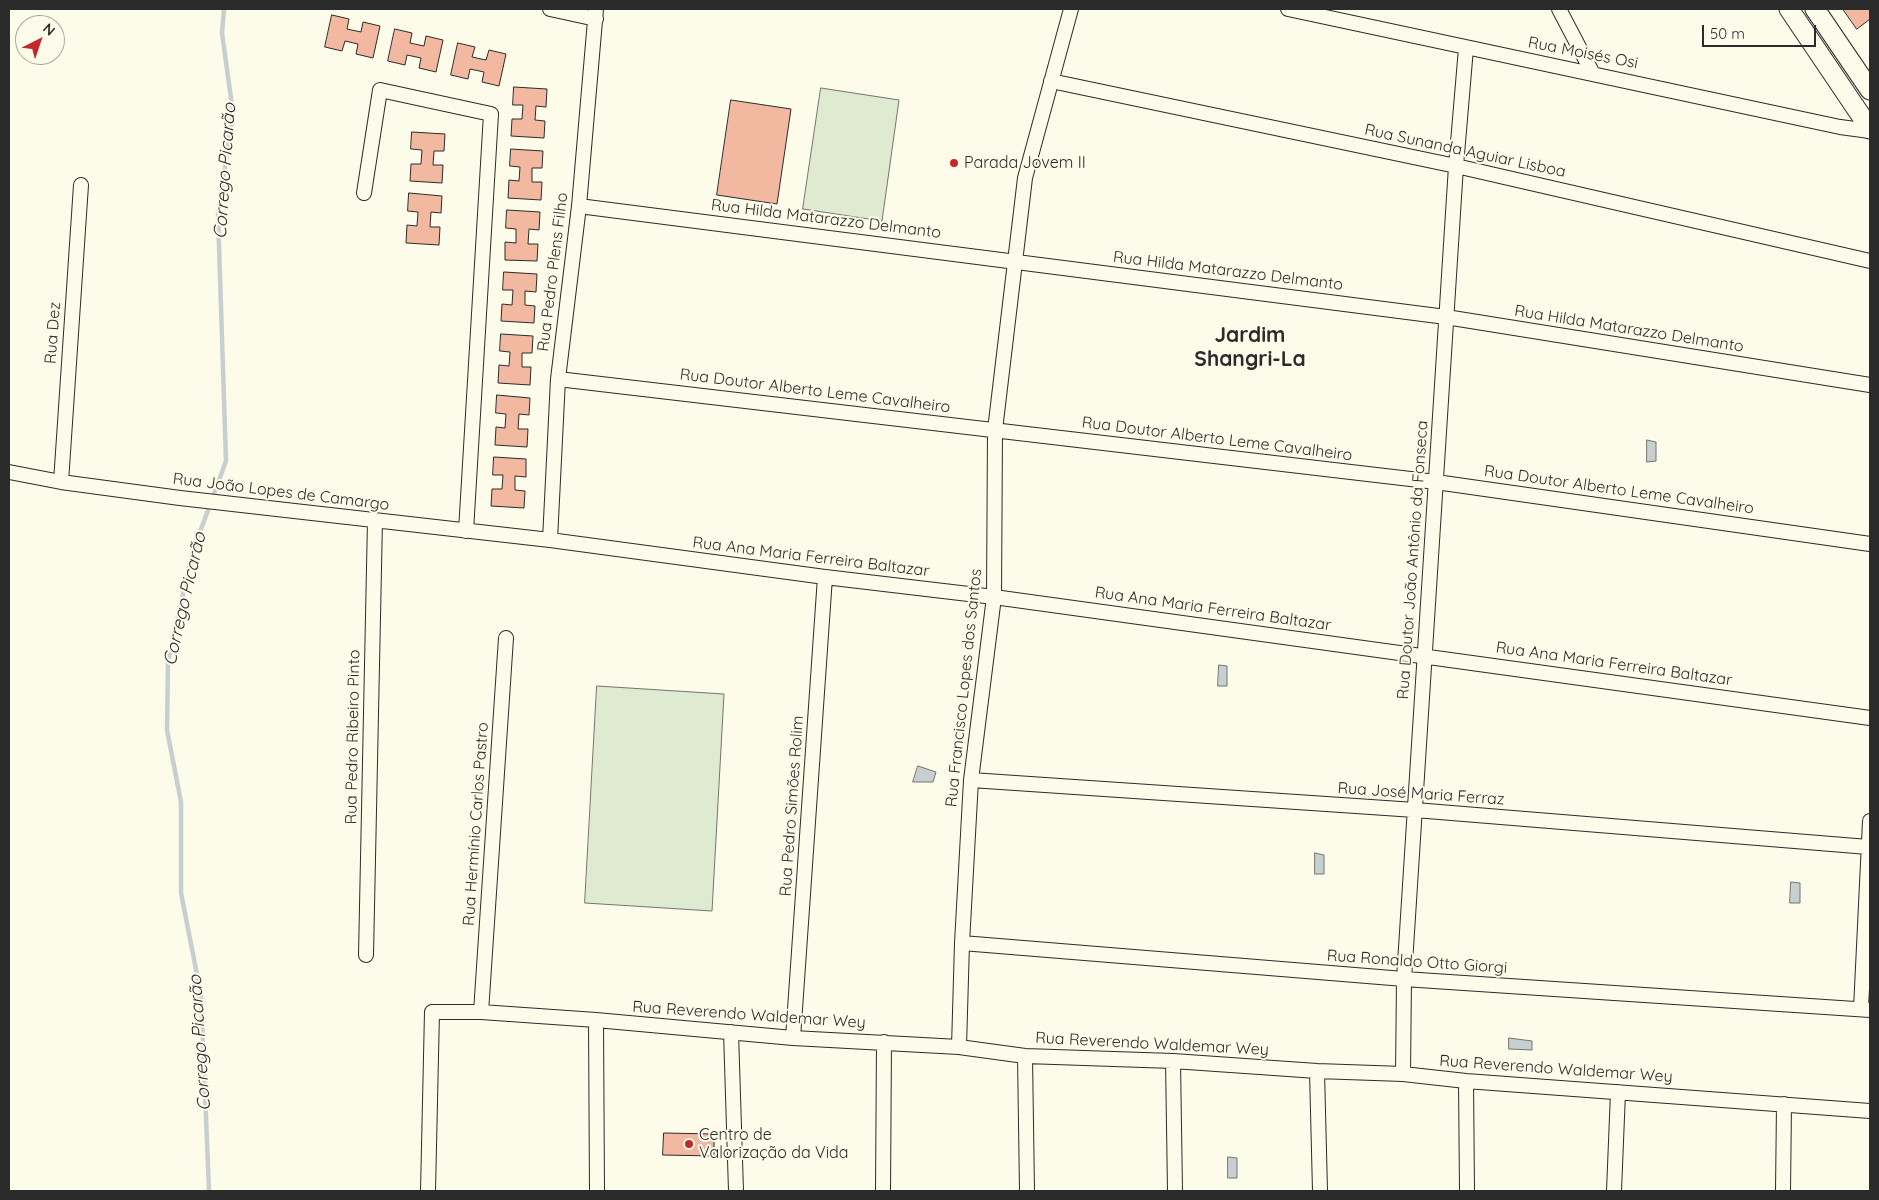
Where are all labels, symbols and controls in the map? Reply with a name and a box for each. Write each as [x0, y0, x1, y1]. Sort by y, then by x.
north arrow [15, 15, 65, 65]
scale bar [1704, 15, 1818, 47]
text: N [39, 19, 59, 40]
text: 50 m [1710, 24, 1745, 43]
street label: Rua Moisés Osi [1526, 33, 1640, 73]
water label: Corrego Picarão [209, 102, 241, 240]
street label: Rua Sunanda Aguiar Lisboa [1363, 120, 1567, 182]
place label: Parada Jovem II [964, 153, 1086, 173]
marker: Parada Jovem II [948, 157, 960, 169]
street label: Rua Pedro Plens Filho [534, 192, 572, 352]
street label: Rua Hilda Matarazzo Delmanto [710, 195, 942, 243]
street label: Rua Hilda Matarazzo Delmanto [1112, 247, 1344, 295]
street label: Rua Dez [41, 301, 65, 365]
street label: Rua Hilda Matarazzo Delmanto [1513, 301, 1745, 357]
district label: Jardim Shangri-La [1194, 323, 1306, 373]
street label: Rua Doutor Alberto Leme Cavalheiro [679, 365, 951, 417]
street label: Rua Doutor Alberto Leme Cavalheiro [1081, 413, 1353, 465]
street label: Rua Doutor João Antônio da Fonseca [1394, 420, 1432, 700]
street label: Rua Doutor Alberto Leme Cavalheiro [1483, 462, 1755, 518]
street label: Rua João Lopes de Camargo [172, 469, 390, 515]
water label: Corrego Picarão [159, 530, 211, 668]
street label: Rua Ana Maria Ferreira Baltazar [691, 533, 931, 581]
street label: Rua Francisco Lopes dos Santos [942, 568, 986, 808]
street label: Rua Ana Maria Ferreira Baltazar [1093, 583, 1333, 635]
street label: Rua Ana Maria Ferreira Baltazar [1494, 638, 1734, 690]
street label: Rua Pedro Ribeiro Pinto [342, 649, 364, 825]
street label: Rua Pedro Simões Rolim [776, 715, 808, 897]
street label: Rua Hermínio Carlos Pastro [459, 722, 493, 926]
street label: Rua José Maria Ferraz [1337, 779, 1505, 809]
street label: Rua Ronaldo Otto Giorgi [1326, 946, 1508, 978]
water label: Corrego Picarão [184, 974, 216, 1112]
street label: Rua Reverendo Waldemar Wey [632, 997, 866, 1033]
street label: Rua Reverendo Waldemar Wey [1035, 1028, 1269, 1060]
street label: Rua Reverendo Waldemar Wey [1439, 1051, 1673, 1087]
place label: Centro de Valorização da Vida [699, 1125, 848, 1163]
marker: Centro de Valorização da Vida [683, 1138, 695, 1150]

